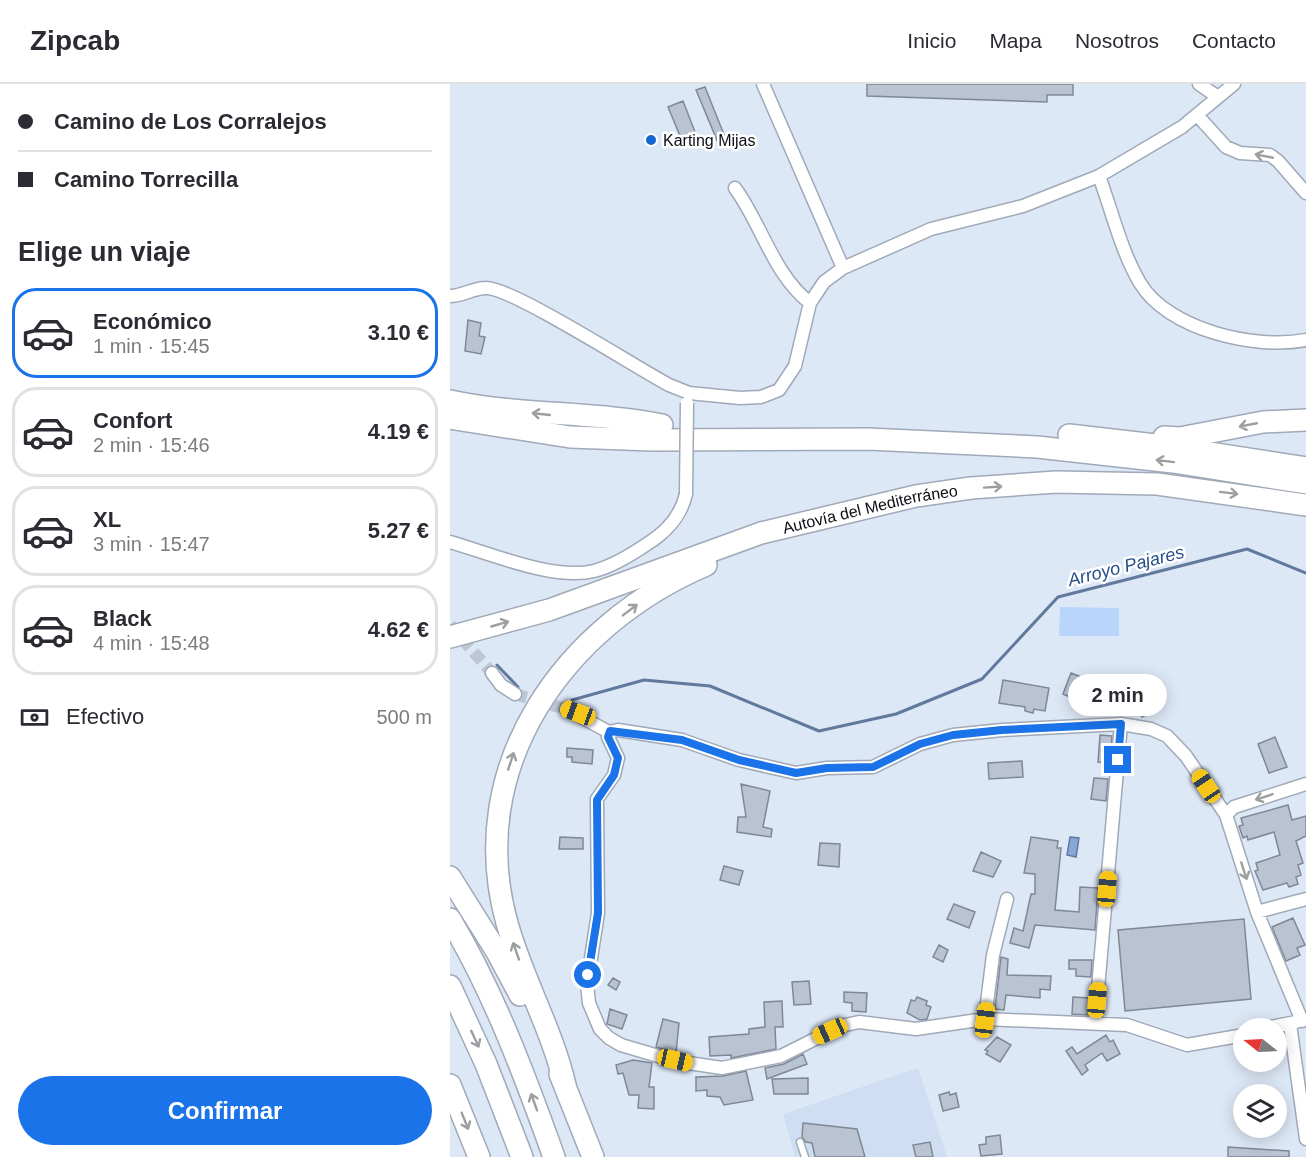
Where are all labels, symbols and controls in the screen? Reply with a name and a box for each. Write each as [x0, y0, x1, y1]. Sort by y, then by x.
text: Zipcab [30, 25, 120, 56]
text: Inicio [907, 29, 956, 52]
text: Mapa [989, 29, 1042, 52]
text: Nosotros [1075, 29, 1159, 52]
text: Contacto [1192, 29, 1276, 52]
text: Camino de Los Corralejos [54, 109, 327, 134]
place label: Karting Mijas [663, 132, 755, 149]
marker: Karting Mijas [644, 133, 658, 147]
one-way arrow [1255, 150, 1274, 161]
text: Camino Torrecilla [54, 167, 238, 192]
text: Elige un viaje [18, 237, 191, 267]
icon: car [21, 306, 75, 360]
text: Económico [93, 309, 212, 334]
text: 3.10 € [368, 320, 429, 345]
text: 1 min · 15:45 [93, 335, 210, 357]
icon: car [21, 405, 75, 459]
text: Confort [93, 408, 172, 433]
one-way arrow [532, 408, 552, 419]
text: 4.19 € [368, 419, 429, 444]
one-way arrow [1239, 420, 1258, 431]
text: 2 min · 15:46 [93, 434, 210, 456]
one-way arrow [1156, 455, 1176, 466]
one-way arrow [982, 481, 1002, 492]
street label: Autovía del Mediterráneo [781, 482, 959, 537]
one-way arrow [1218, 488, 1238, 499]
icon: car [21, 504, 75, 558]
text: XL [93, 507, 121, 532]
text: 5.27 € [368, 518, 429, 543]
text: 3 min · 15:47 [93, 533, 210, 555]
water label: Arroyo Pajares [1065, 542, 1186, 590]
icon: car [21, 603, 75, 657]
one-way arrow [621, 603, 637, 616]
text: Black [93, 606, 152, 631]
text: 4.62 € [368, 617, 429, 642]
one-way arrow [490, 618, 509, 630]
text: 4 min · 15:48 [93, 632, 210, 654]
callout: 2 min [1068, 673, 1168, 715]
text: 2 min [1091, 684, 1144, 706]
car [558, 698, 598, 728]
icon: cash [18, 701, 51, 734]
text: Efectivo [66, 704, 144, 729]
text: 500 m [376, 706, 432, 728]
route end [1104, 746, 1131, 773]
one-way arrow [507, 752, 518, 770]
car [1188, 766, 1224, 806]
one-way arrow [1255, 792, 1274, 803]
one-way arrow [1239, 861, 1250, 880]
car [1096, 870, 1118, 908]
one-way arrow [510, 942, 521, 961]
route start [574, 961, 601, 988]
car [1086, 981, 1108, 1019]
car [974, 1001, 996, 1039]
car [810, 1015, 850, 1047]
north arrow [1233, 1018, 1287, 1072]
map controls [1233, 1018, 1287, 1138]
one-way arrow [470, 1030, 481, 1048]
car [655, 1047, 695, 1073]
button: Confirmar [18, 1076, 432, 1145]
button: layers [1233, 1084, 1287, 1138]
one-way arrow [528, 1093, 539, 1112]
one-way arrow [460, 1111, 471, 1130]

